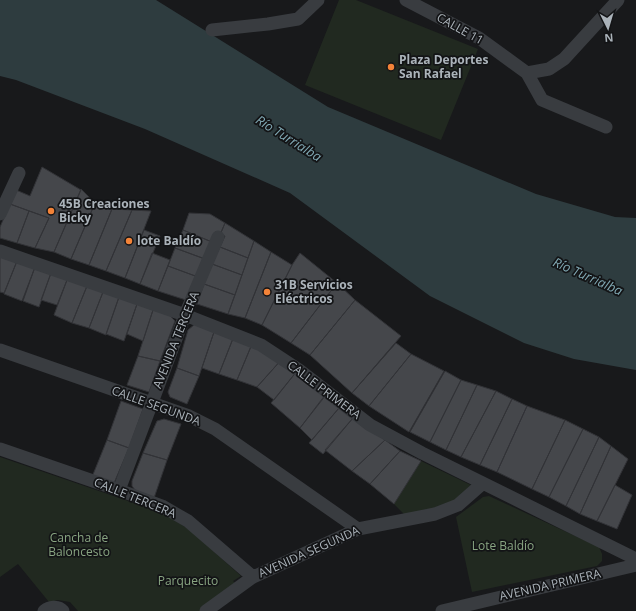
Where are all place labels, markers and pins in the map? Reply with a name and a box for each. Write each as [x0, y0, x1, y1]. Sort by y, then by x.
place label: Plaza Deportes San Rafael [399, 51, 488, 82]
marker: Plaza Deportes San Rafael [386, 62, 396, 72]
place label: 45B Creaciones Bicky [59, 195, 150, 226]
marker: 45B Creaciones Bicky [46, 206, 56, 216]
place label: lote Baldío [137, 232, 201, 249]
marker: lote Baldío [124, 236, 134, 246]
place label: 31B Servicios Eléctricos [275, 276, 353, 307]
marker: 31B Servicios Eléctricos [262, 287, 272, 297]

